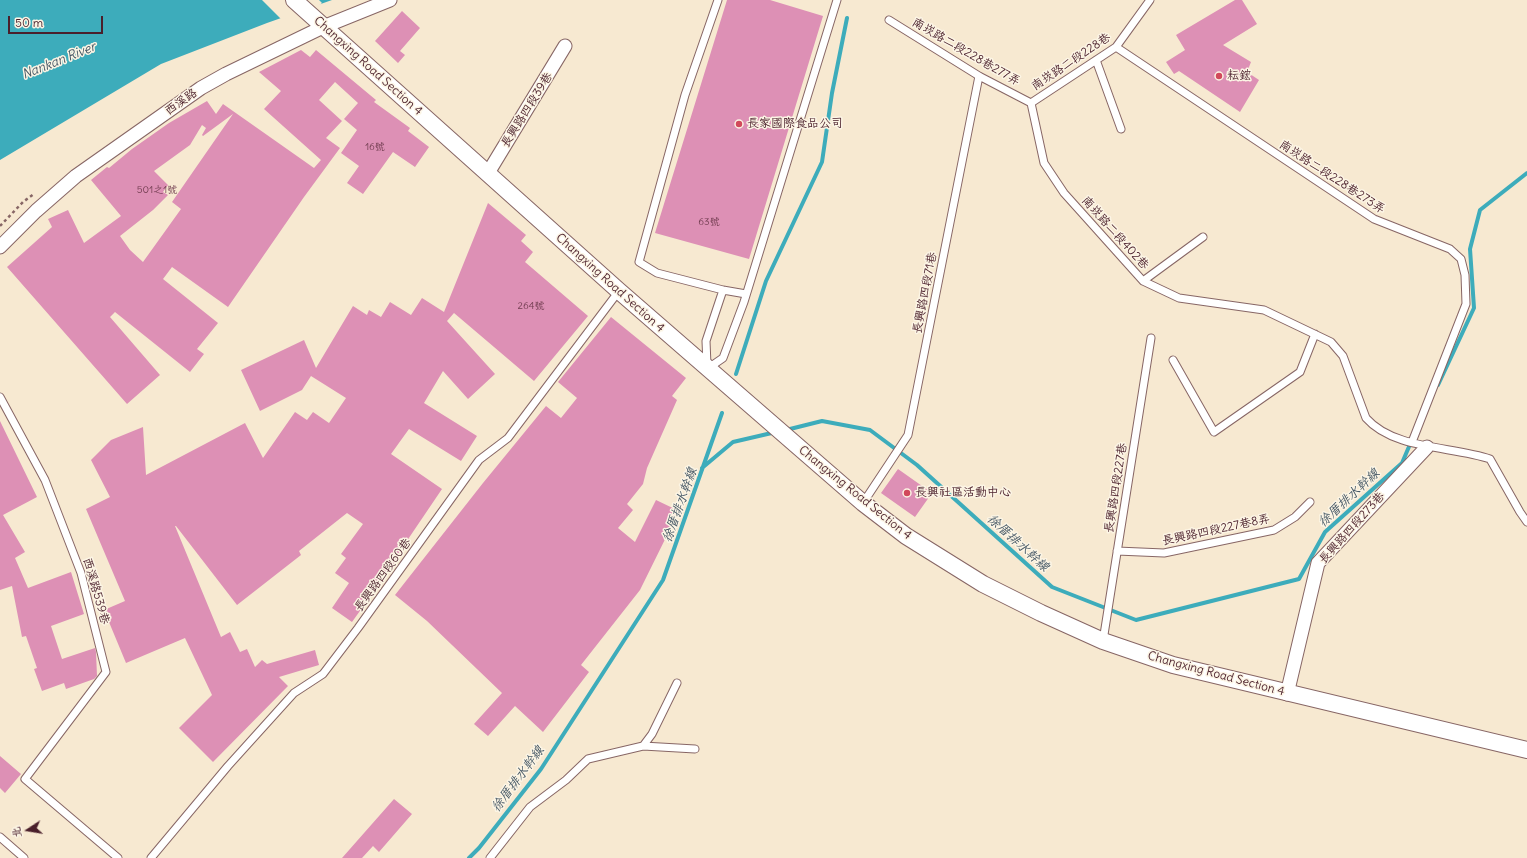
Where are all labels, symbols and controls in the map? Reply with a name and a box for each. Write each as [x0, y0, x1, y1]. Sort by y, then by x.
scale bar [10, 8, 105, 34]
street label: Changxing Road Section 4 [311, 14, 425, 118]
text: 50 m [15, 15, 43, 30]
street label: 南崁路二段228巷277弄 [909, 15, 1023, 89]
street label: 南崁路二段228巷 [1029, 30, 1113, 94]
water label: Nankan River [20, 39, 98, 83]
place label: 耘鋐 [1227, 69, 1251, 83]
street label: 長興路四段39巷 [498, 70, 556, 150]
marker: 耘鋐 [1214, 71, 1224, 81]
street label: 西溪路 [162, 86, 200, 118]
place label: 長家國際食品公司 [747, 117, 843, 131]
marker: 長家國際食品公司 [734, 119, 744, 129]
street label: 南崁路二段228巷273弄 [1276, 137, 1388, 217]
house number: 16號 [365, 141, 385, 153]
house number: 501之1號 [137, 184, 177, 196]
street label: 南崁路二段402巷 [1078, 193, 1152, 273]
house number: 63號 [698, 216, 720, 228]
street label: Changxing Road Section 4 [553, 231, 667, 335]
street label: 長興路四段71巷 [910, 251, 940, 335]
house number: 264號 [517, 300, 545, 312]
street label: 長興路四段227巷 [1102, 442, 1130, 534]
street label: Changxing Road Section 4 [796, 443, 914, 543]
water label: 徐厝排水幹線 [659, 466, 701, 544]
water label: 徐厝排水幹線 [1315, 466, 1383, 530]
place label: 長興社區活動中心 [915, 486, 1011, 500]
marker: 長興社區活動中心 [902, 488, 912, 498]
street label: 長興路四段273巷 [1316, 489, 1388, 567]
water label: 徐厝排水幹線 [984, 511, 1052, 575]
street label: 長興路四段227巷8弄 [1161, 512, 1271, 548]
street label: 長興路四段60巷 [352, 536, 414, 614]
street label: 西溪路539巷 [80, 556, 112, 626]
street label: Changxing Road Section 4 [1146, 649, 1286, 699]
water label: 徐厝排水幹線 [488, 743, 548, 815]
north arrow [8, 810, 48, 850]
text: 北 [8, 826, 24, 839]

